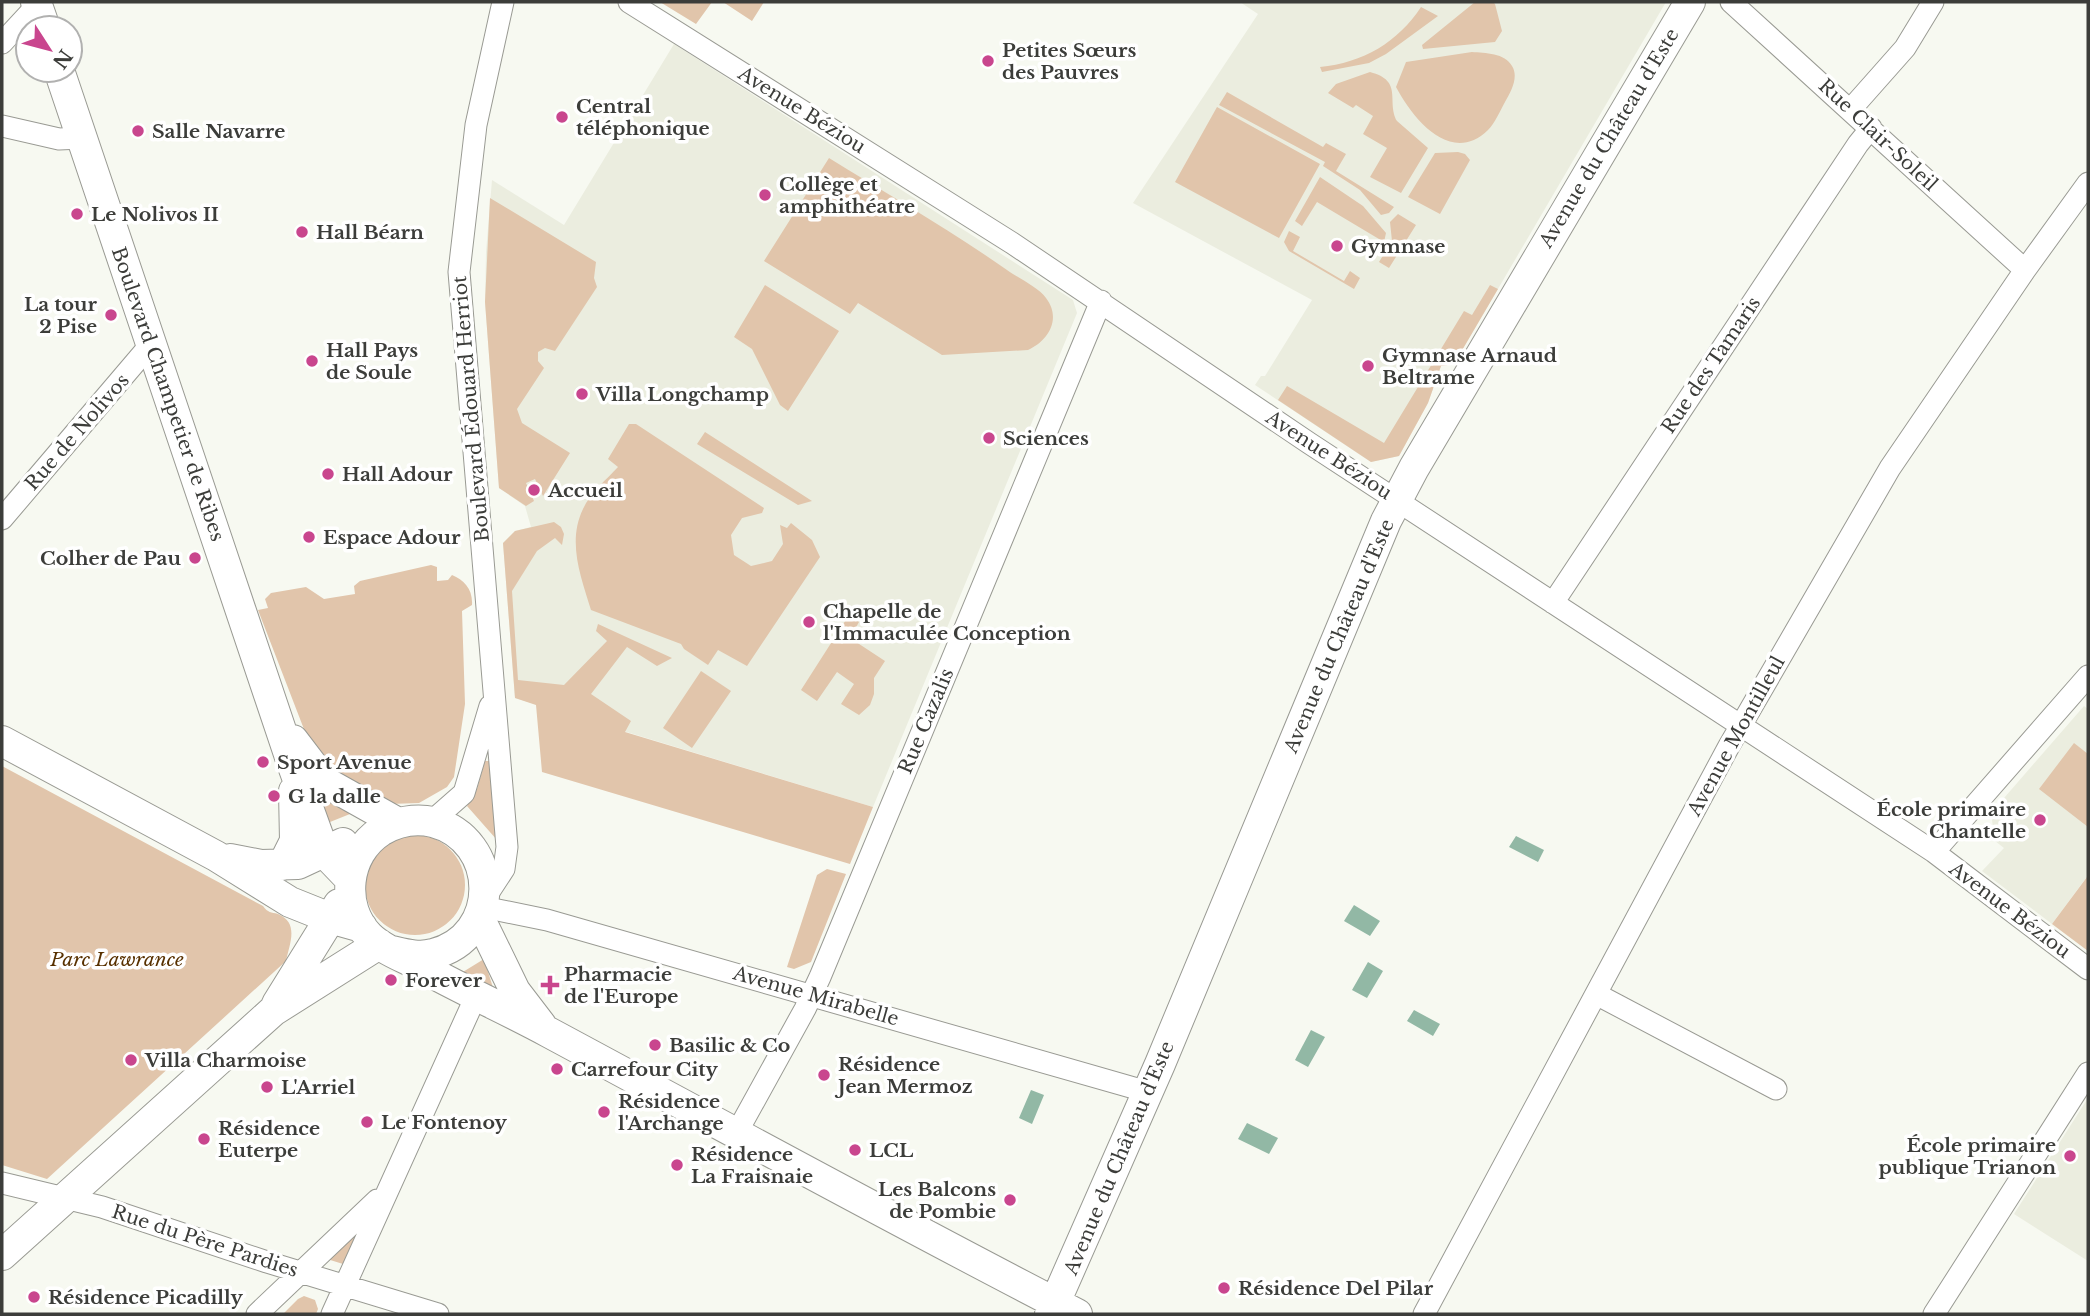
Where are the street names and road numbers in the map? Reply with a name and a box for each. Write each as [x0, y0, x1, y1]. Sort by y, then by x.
street label: Avenue du Château d'Este [1534, 24, 1684, 253]
street label: Avenue Béziou [733, 61, 870, 158]
street label: Rue Clair-Soleil [1814, 74, 1942, 196]
street label: Boulevard Champetier de Ribes [107, 244, 229, 544]
street label: Boulevard Édouard Herriot [448, 274, 494, 543]
street label: Rue des Tamaris [1657, 292, 1765, 438]
street label: Rue de Nolivos [20, 369, 134, 495]
street label: Avenue Béziou [1261, 405, 1396, 504]
street label: Avenue du Château d'Este [1279, 516, 1399, 757]
street label: Avenue Montilleul [1682, 652, 1790, 821]
street label: Rue Cazalis [893, 665, 959, 777]
street label: Avenue Béziou [1944, 856, 2075, 963]
street label: Avenue Mirabelle [730, 961, 901, 1031]
street label: Avenue du Château d'Este [1059, 1038, 1179, 1279]
street label: Rue du Père Pardies [109, 1200, 301, 1282]

